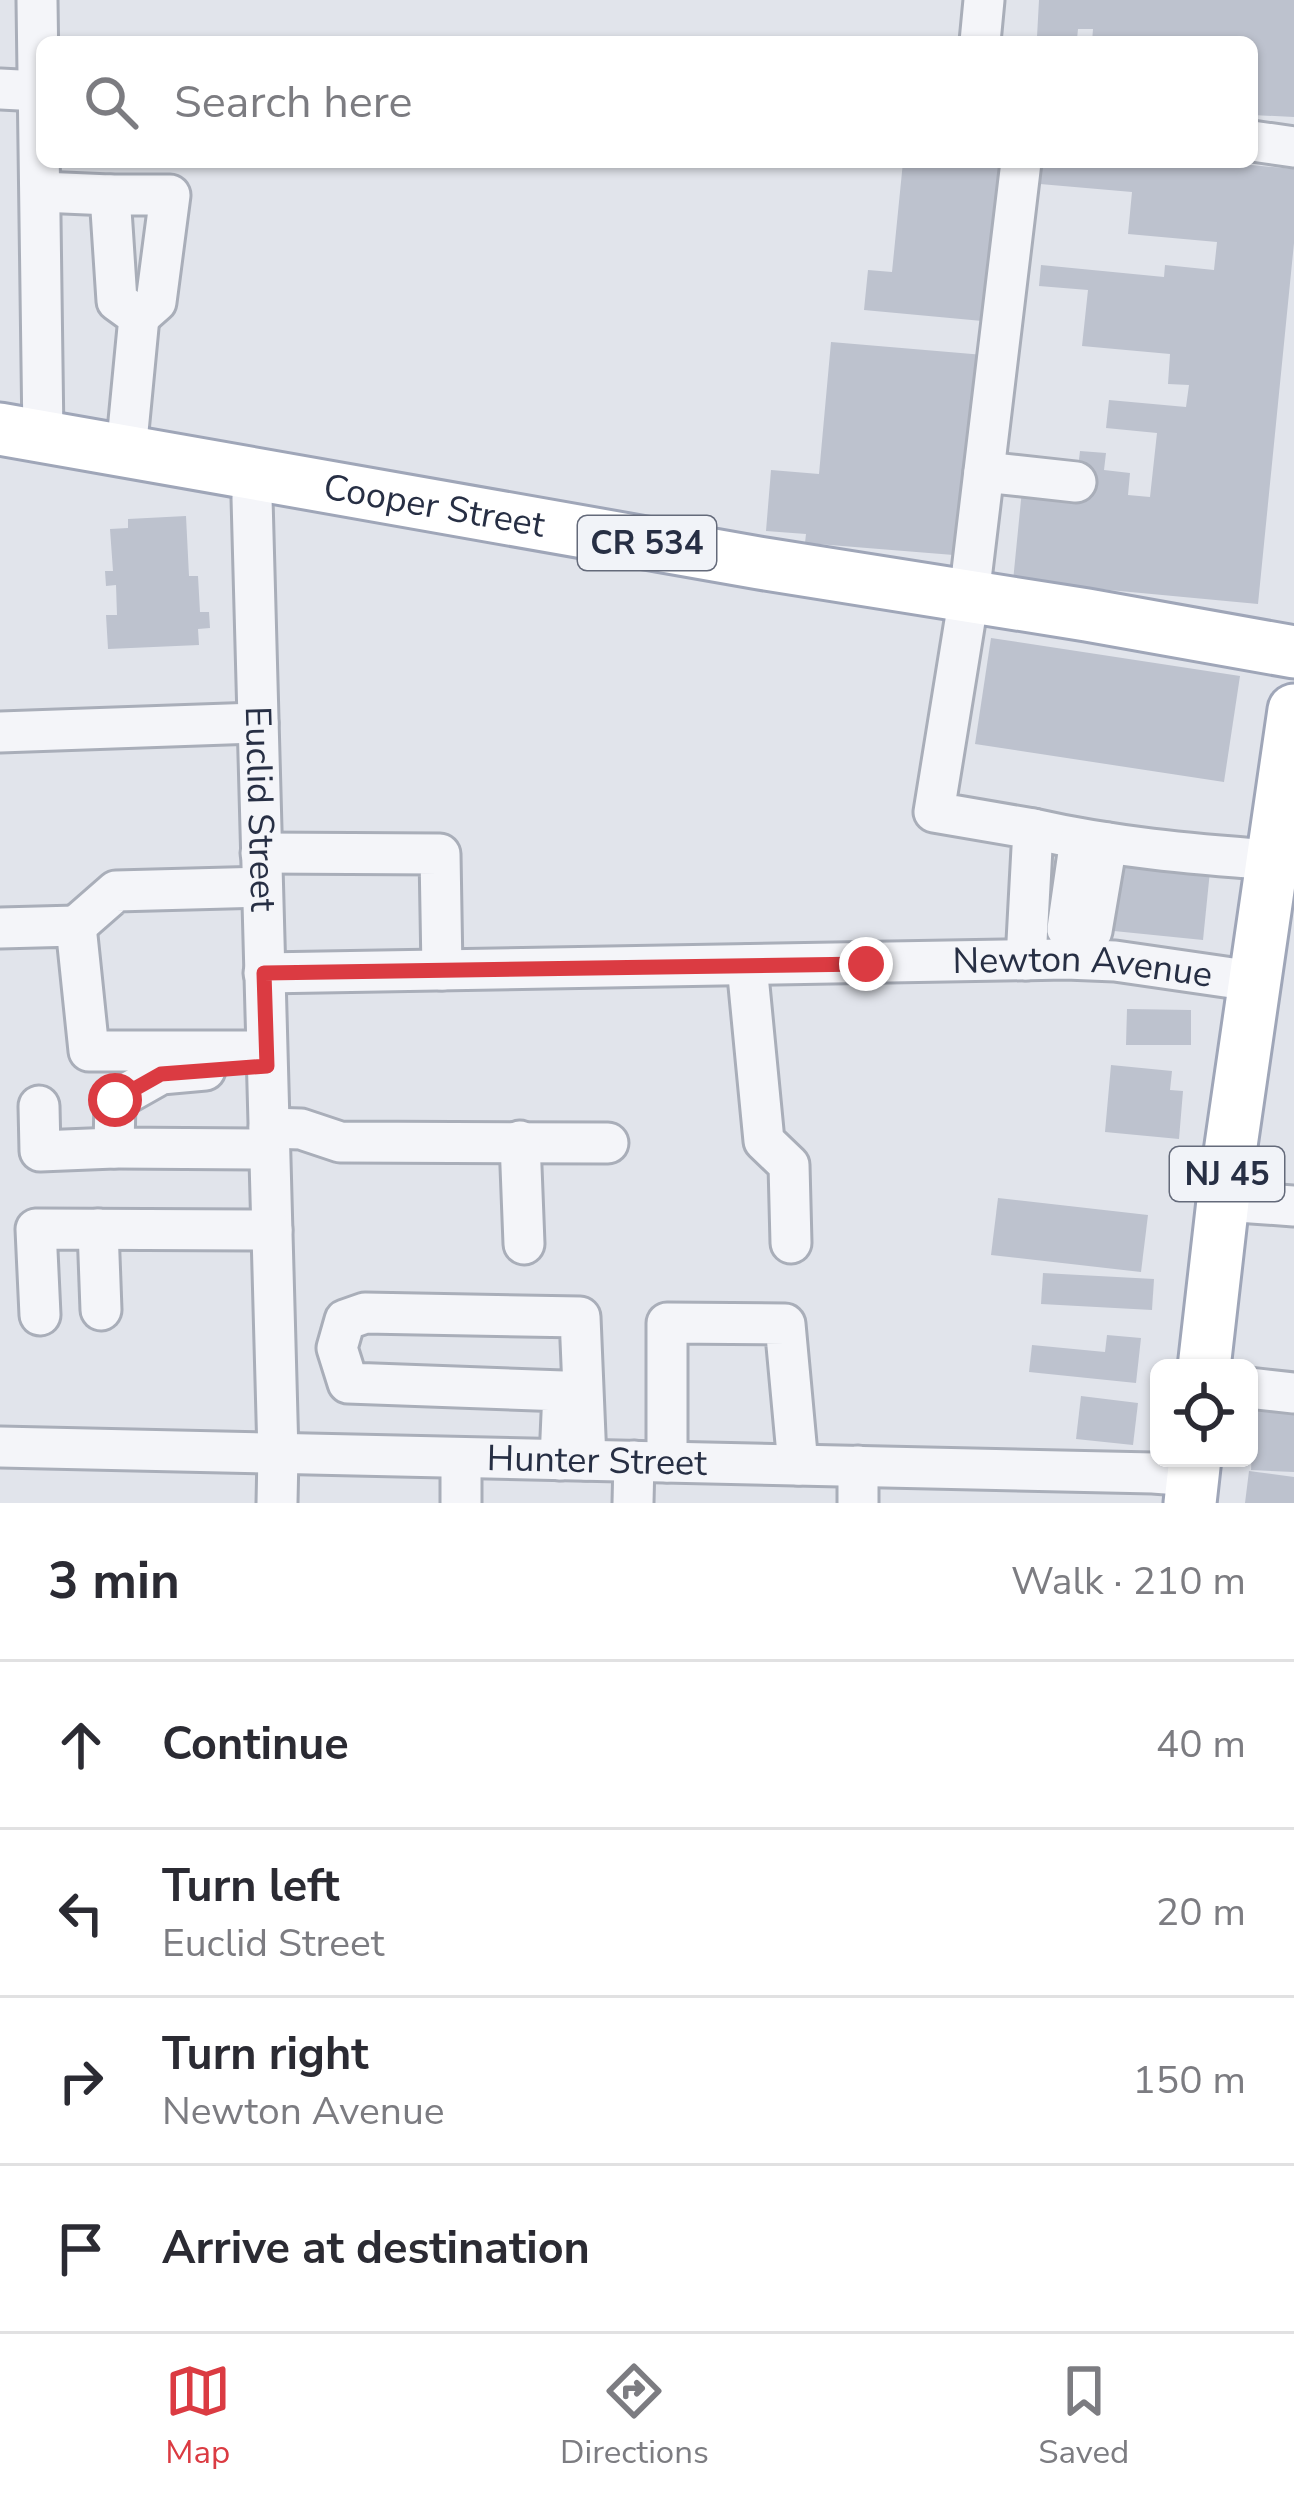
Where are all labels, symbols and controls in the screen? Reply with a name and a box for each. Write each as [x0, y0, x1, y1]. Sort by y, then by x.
search box [36, 36, 1258, 168]
icon: search [78, 69, 144, 135]
text: Search here [174, 72, 413, 133]
street label: Cooper Street [320, 462, 549, 549]
road number: CR 534 [578, 516, 716, 570]
street label: Euclid Street [233, 705, 288, 913]
street label: Newton Avenue [952, 934, 1216, 999]
route end [839, 937, 893, 991]
route start [88, 1073, 142, 1127]
road number: NJ 45 [1170, 1147, 1284, 1201]
map controls [1150, 1359, 1258, 1467]
button: locate [1150, 1359, 1258, 1467]
street label: Hunter Street [486, 1433, 708, 1487]
text: 3 min [48, 1546, 180, 1616]
text: Walk · 210 m [1011, 1555, 1246, 1608]
icon: ahead [48, 1712, 114, 1778]
text: Continue [162, 1714, 349, 1775]
text: 40 m [1156, 1718, 1246, 1771]
text: Turn left [162, 1856, 340, 1917]
icon: left [48, 1880, 114, 1946]
text: 20 m [1156, 1886, 1246, 1939]
text: Euclid Street [162, 1917, 384, 1970]
text: Turn right [162, 2024, 369, 2085]
icon: right [48, 2048, 114, 2114]
text: 150 m [1132, 2054, 1246, 2107]
text: Newton Avenue [162, 2085, 445, 2138]
icon: arrive [48, 2216, 114, 2282]
text: Arrive at destination [162, 2218, 590, 2279]
tab: Map [165, 2358, 231, 2475]
tab: Directions [560, 2358, 709, 2475]
tab: Saved [1038, 2358, 1129, 2475]

